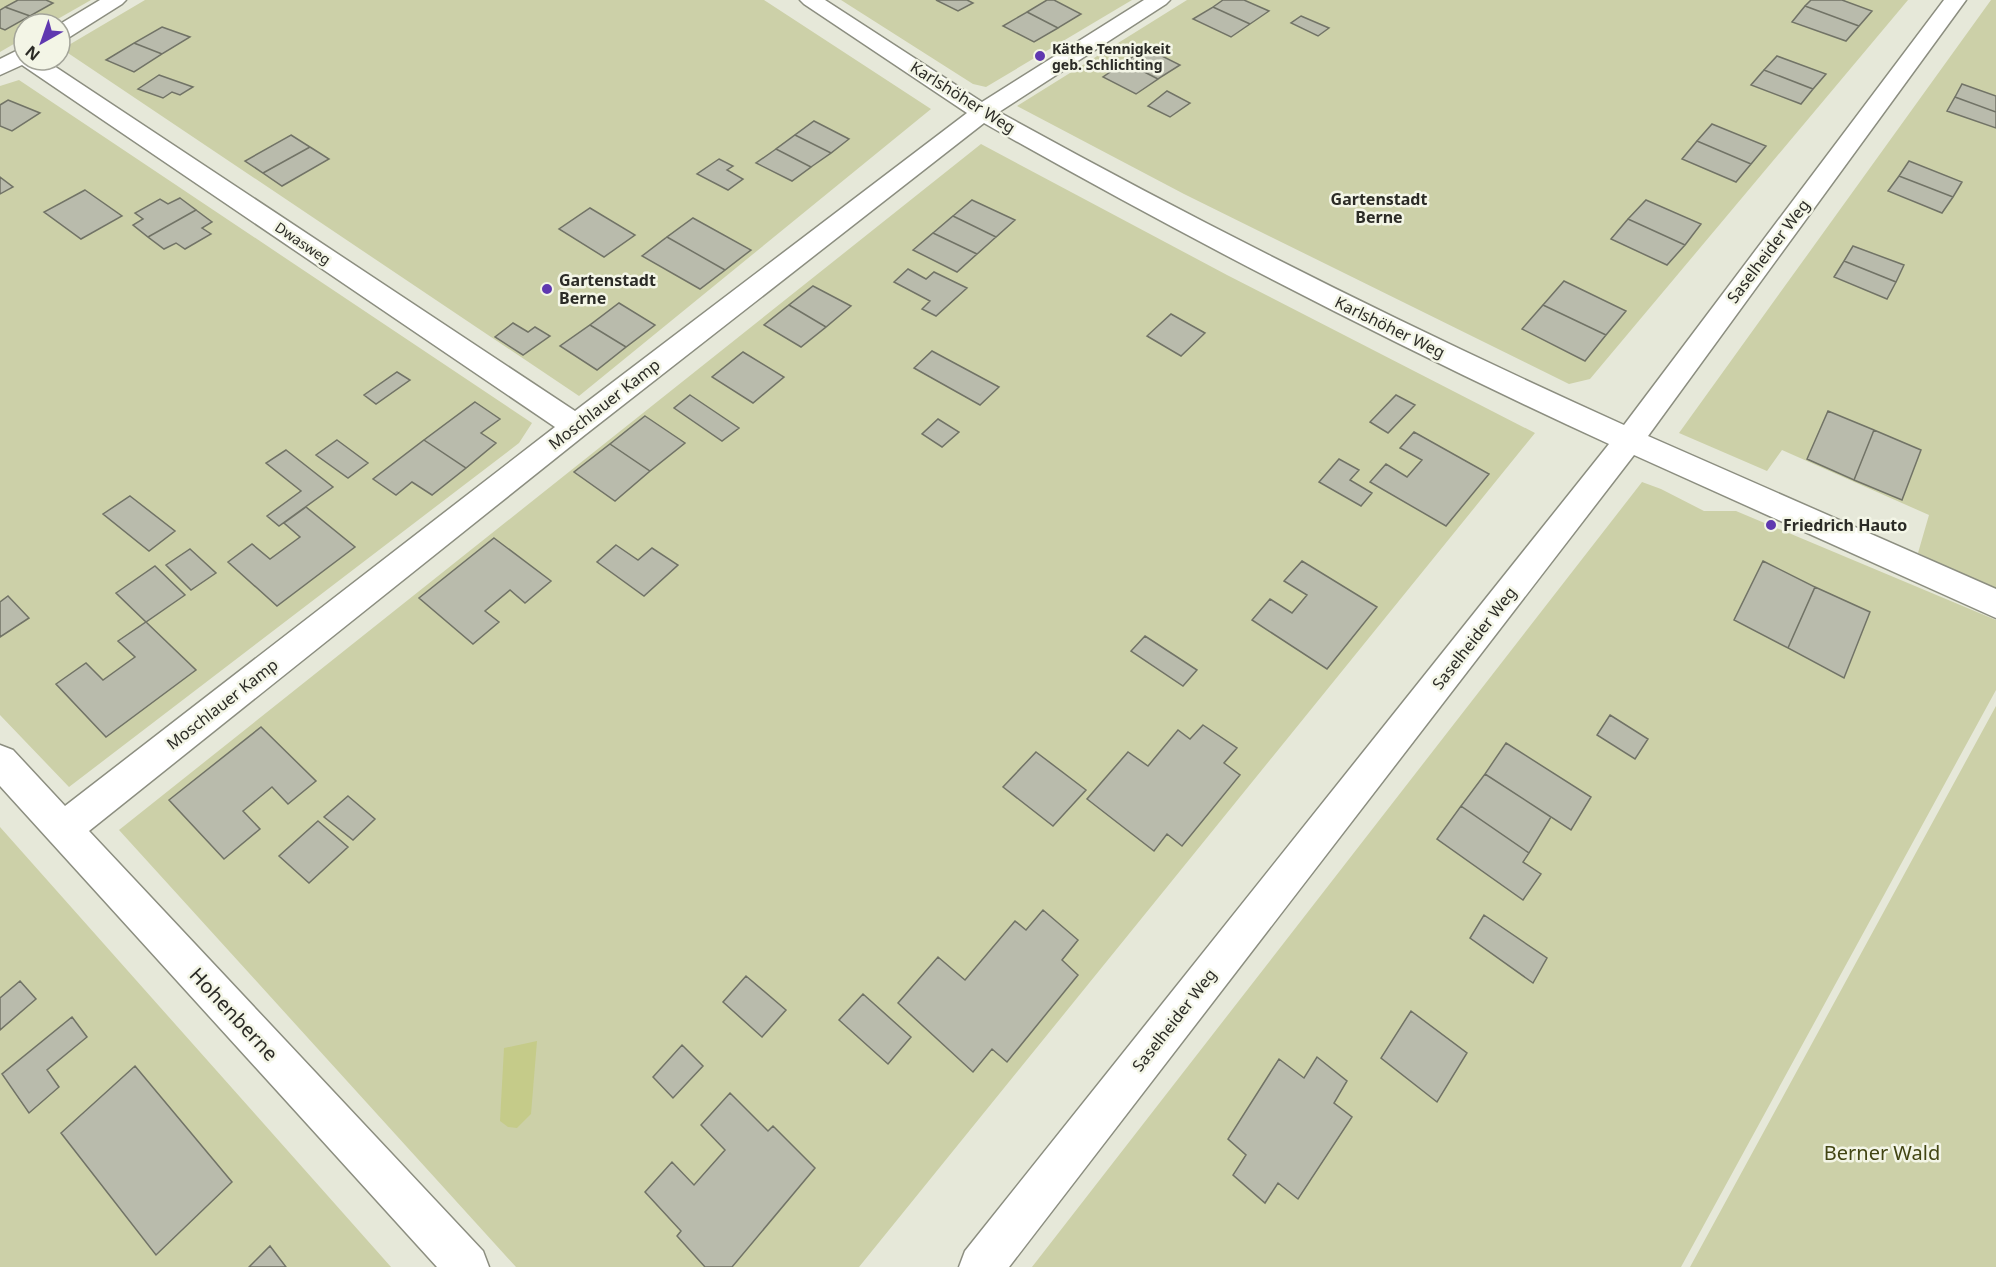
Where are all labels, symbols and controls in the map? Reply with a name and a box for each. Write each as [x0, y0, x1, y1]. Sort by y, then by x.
north arrow [12, 12, 72, 72]
place label: Käthe Tennigkeit geb. Schlichting [1052, 39, 1171, 74]
text: N [20, 41, 44, 66]
marker: Käthe Tennigkeit geb. Schlichting [1033, 49, 1047, 63]
street label: Karlshöher Weg [906, 56, 1020, 138]
district label: Gartenstadt Berne [1331, 188, 1427, 228]
street label: Saselheider Weg [1722, 195, 1814, 307]
street label: Dwasweg [271, 217, 335, 269]
place label: Gartenstadt Berne [559, 269, 656, 309]
marker: Gartenstadt Berne [540, 282, 554, 296]
street label: Karlshöher Weg [1331, 291, 1449, 363]
street label: Moschlauer Kamp [544, 354, 664, 454]
place label: Friedrich Hauto [1783, 514, 1907, 536]
marker: Friedrich Hauto [1764, 518, 1778, 532]
street label: Saselheider Weg [1427, 582, 1521, 694]
street label: Moschlauer Kamp [162, 654, 282, 754]
street label: Hohenberne [184, 961, 284, 1067]
street label: Saselheider Weg [1127, 964, 1221, 1076]
park label: Berner Wald [1824, 1139, 1940, 1166]

